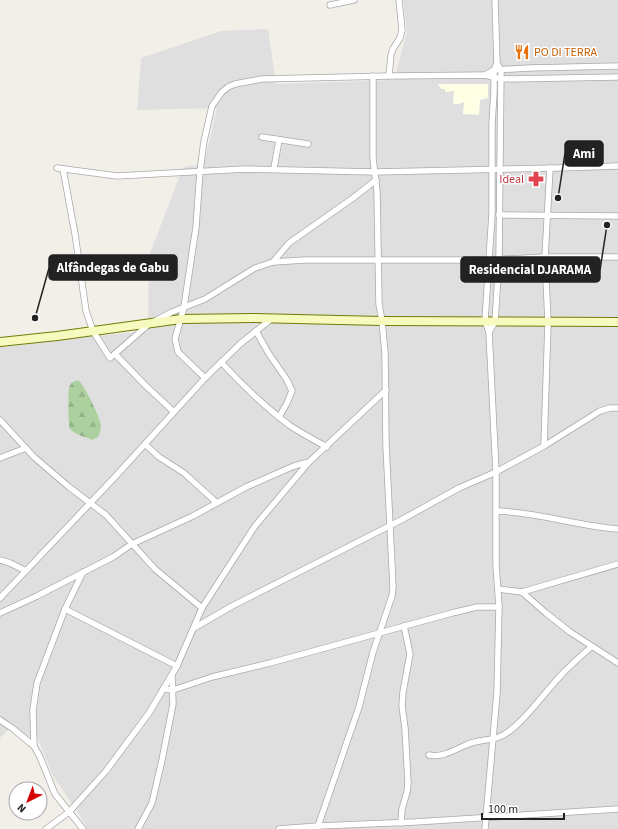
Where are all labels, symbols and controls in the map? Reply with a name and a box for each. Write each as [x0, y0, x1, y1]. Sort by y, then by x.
restaurant icon: PO DI TERRA [513, 43, 531, 61]
place label: PO DI TERRA [534, 44, 597, 61]
callout: Ami [565, 141, 603, 166]
text: Ami [572, 145, 595, 163]
pharmacy icon: Ideal [527, 170, 545, 188]
place label: Ideal [499, 171, 524, 188]
callout: Alfândegas de Gabu [49, 255, 177, 280]
callout: Residencial DJARAMA [461, 257, 600, 282]
text: Alfândegas de Gabu [56, 259, 169, 277]
text: Residencial DJARAMA [469, 261, 592, 279]
north arrow [8, 781, 48, 821]
scale bar [482, 795, 564, 821]
text: N [14, 800, 29, 816]
text: 100 m [488, 801, 518, 818]

